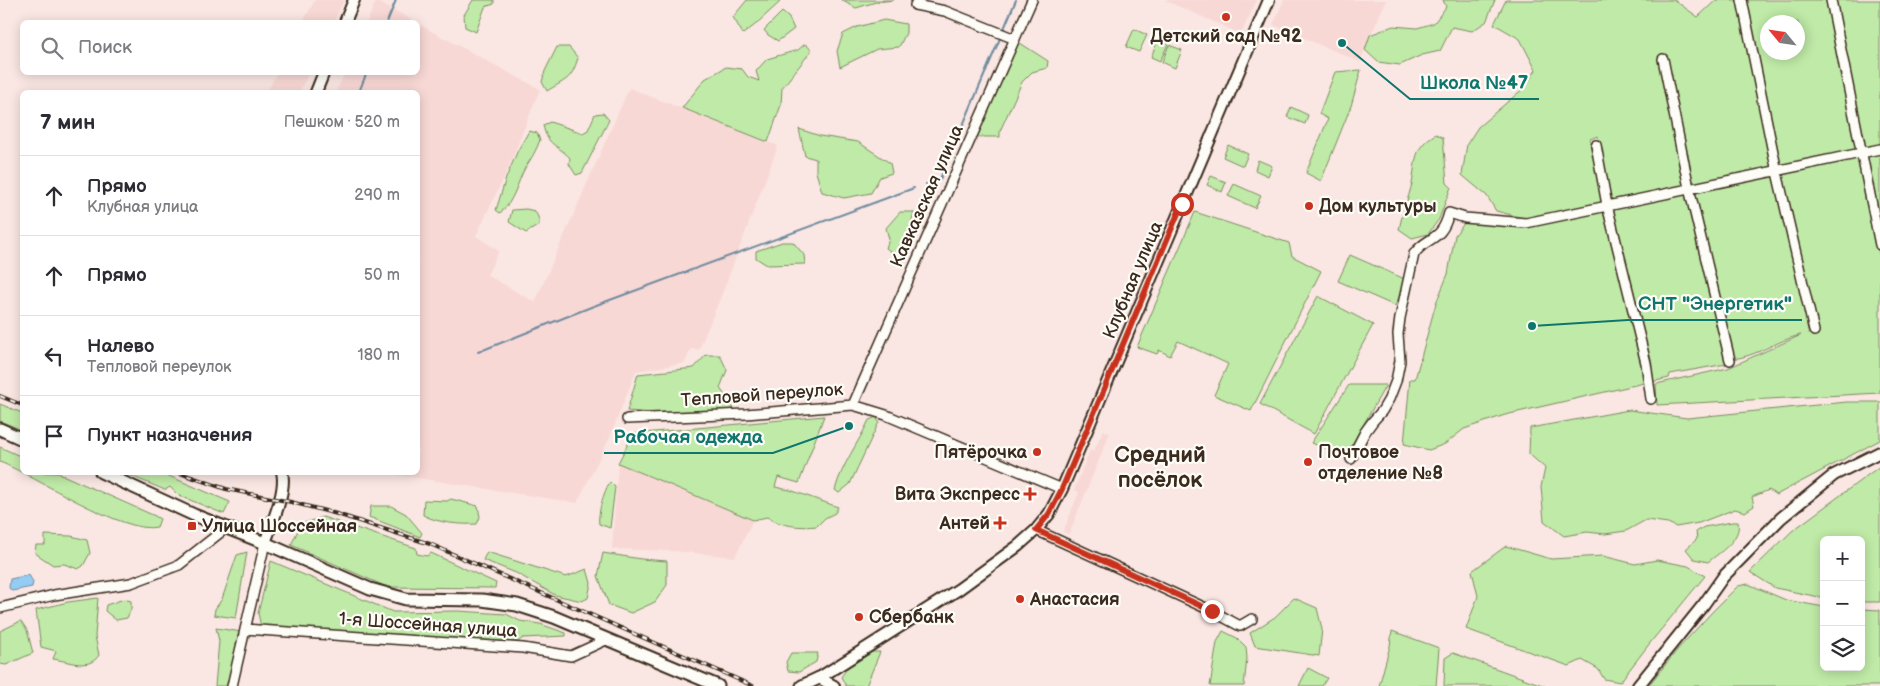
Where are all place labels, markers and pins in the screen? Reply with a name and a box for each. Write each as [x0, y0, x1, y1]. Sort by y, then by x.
marker: Детский сад №92 [1220, 11, 1232, 23]
place label: Детский сад №92 [1150, 26, 1302, 47]
callout: Школа №47 [1410, 65, 1539, 99]
place label: Дом культуры [1319, 196, 1437, 217]
marker: Дом культуры [1303, 200, 1315, 212]
callout: СНТ "Энергетик" [1628, 286, 1802, 320]
callout: Рабочая одежда [604, 419, 773, 453]
place label: Пятёрочка [934, 442, 1028, 463]
place label: Почтовое отделение №8 [1318, 442, 1443, 484]
marker: Пятёрочка [1031, 446, 1043, 458]
marker: Почтовое отделение №8 [1302, 456, 1314, 468]
place label: Вита Экспресс [895, 484, 1020, 505]
marker: Вита Экспресс [1024, 488, 1036, 500]
place label: Антей [938, 513, 990, 534]
place label: Улица Шоссейная [202, 516, 357, 537]
marker: Антей [994, 517, 1006, 529]
marker: Улица Шоссейная [186, 520, 198, 532]
place label: Анастасия [1029, 589, 1120, 610]
marker: Анастасия [1014, 593, 1026, 605]
place label: Сбербанк [869, 607, 954, 628]
marker: Сбербанк [853, 611, 865, 623]

